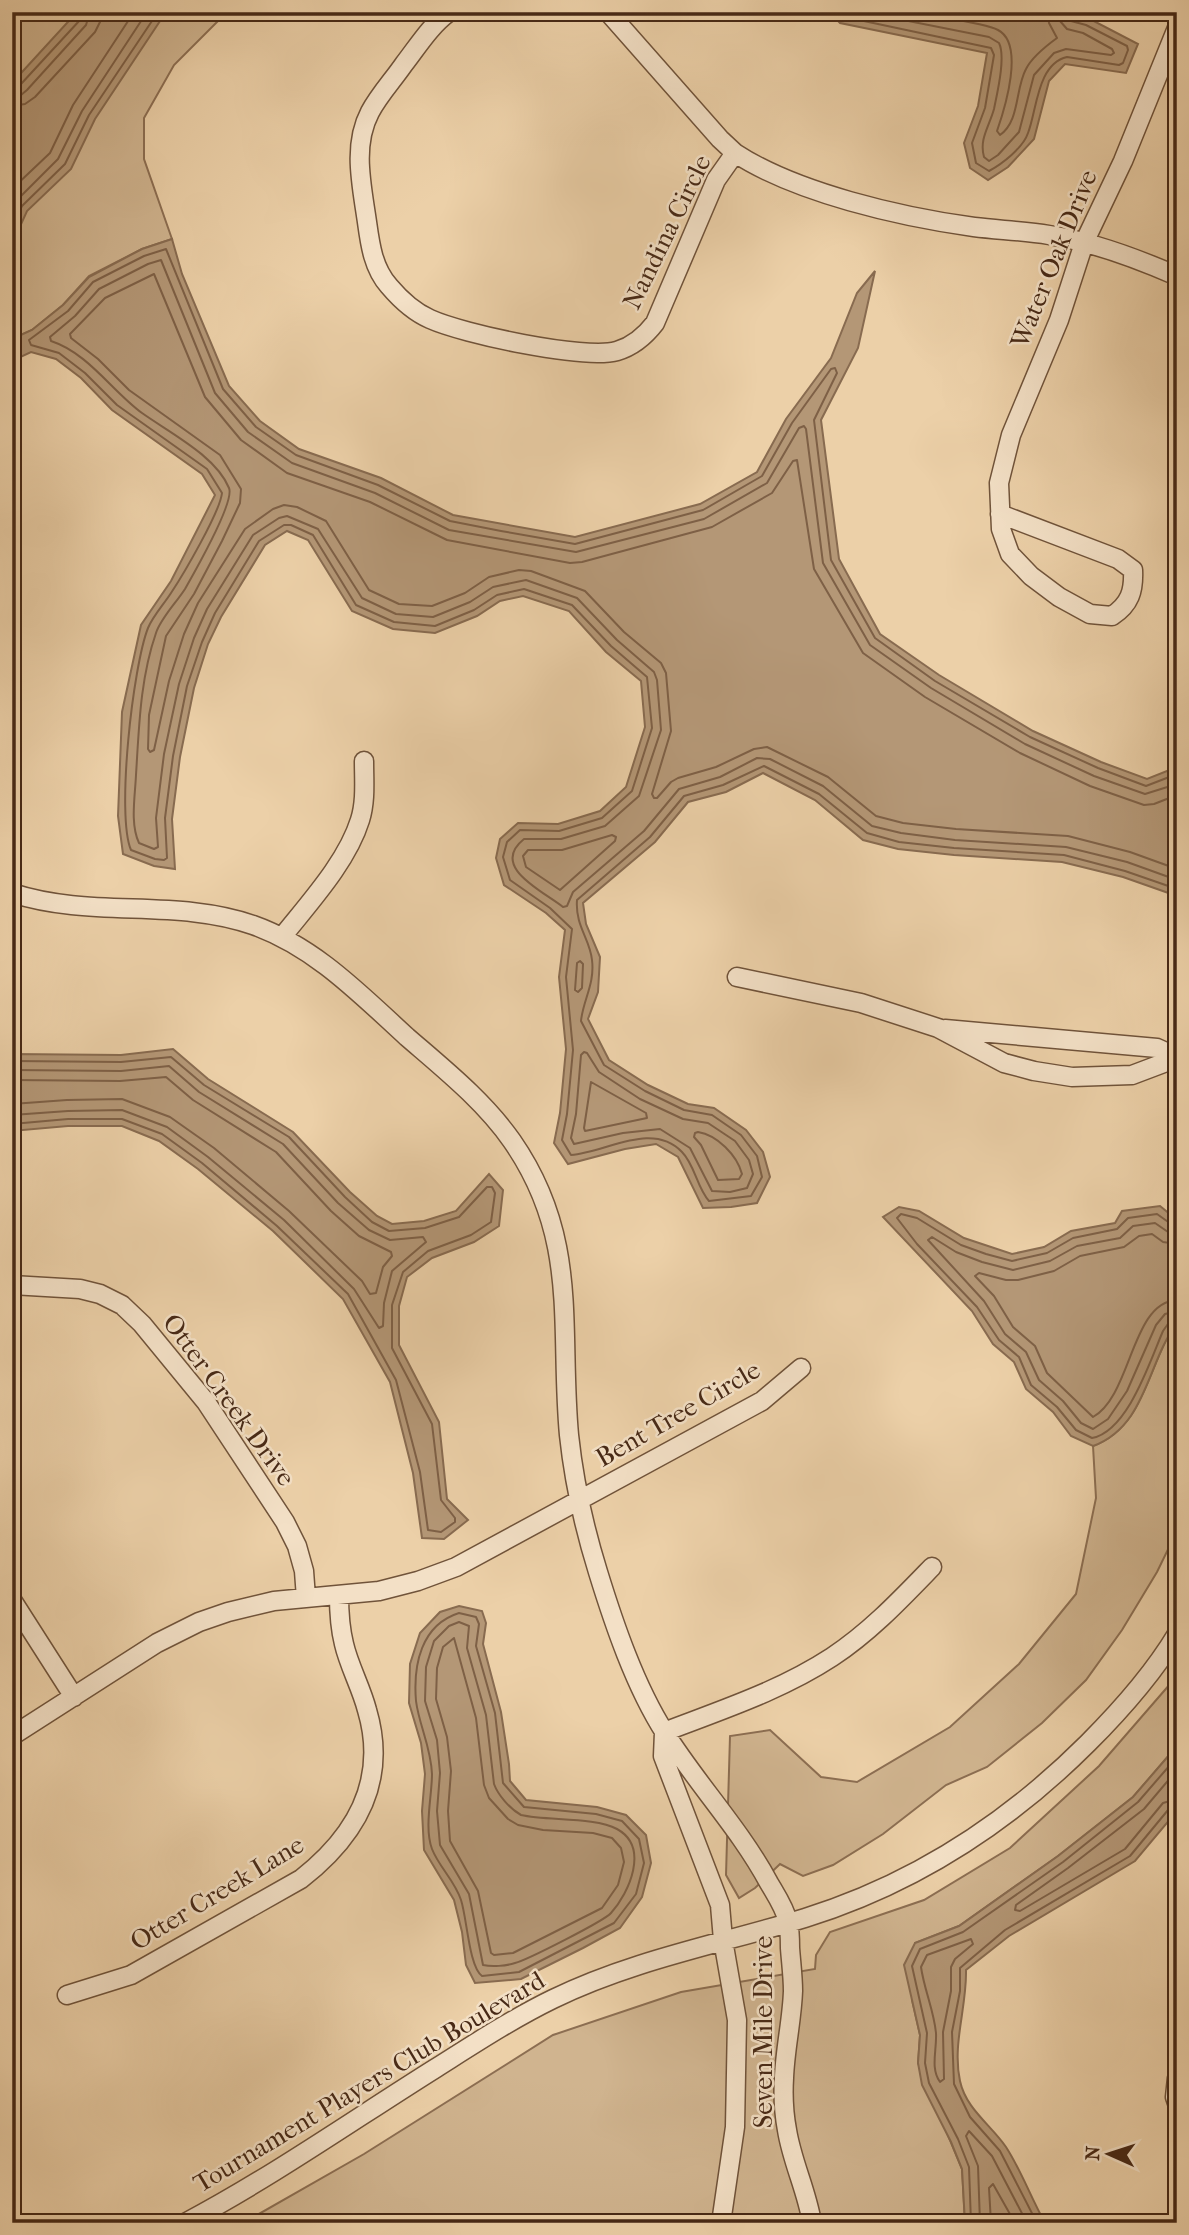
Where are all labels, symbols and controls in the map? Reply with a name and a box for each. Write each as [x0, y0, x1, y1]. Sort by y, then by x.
street label: Nandina Circle [616, 150, 718, 314]
street label: Water Oak Drive [1004, 165, 1104, 354]
street label: Otter Creek Drive [156, 1308, 302, 1492]
street label: Bent Tree Circle [590, 1354, 766, 1474]
street label: Otter Creek Lane [125, 1829, 310, 1957]
street label: Seven Mile Drive [748, 1936, 779, 2128]
street label: Tournament Players Club Boulevard [188, 1964, 551, 2199]
north arrow [1074, 2120, 1144, 2190]
text: N [1082, 2145, 1104, 2161]

